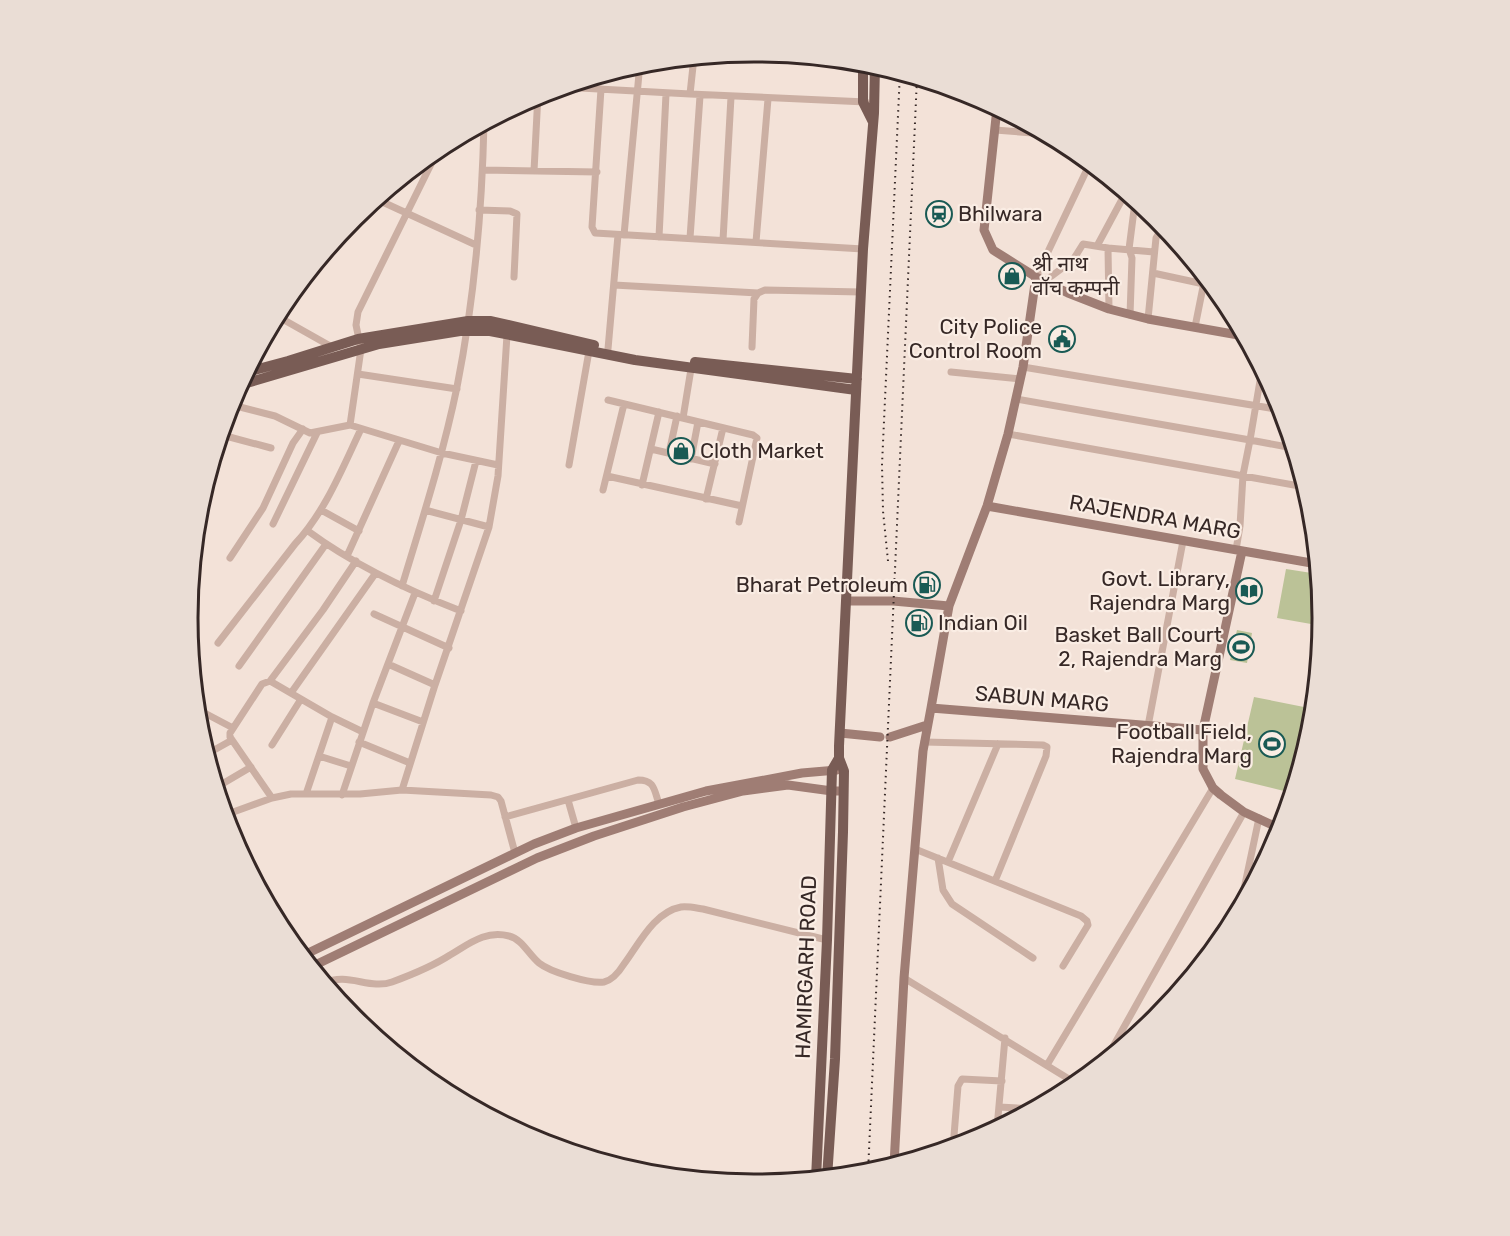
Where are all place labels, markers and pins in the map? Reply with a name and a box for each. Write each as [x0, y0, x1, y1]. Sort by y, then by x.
station icon: Bhilwara [924, 199, 954, 229]
place label: Bhilwara [958, 201, 1043, 226]
place label: श्री नाथ वॉच कम्पनी [1032, 251, 1120, 300]
shop icon: श्री नाथ वॉच कम्पनी [997, 261, 1027, 291]
place label: City Police Control Room [909, 314, 1042, 363]
public building icon: City Police Control Room [1047, 324, 1077, 354]
shop icon: Cloth Market [666, 436, 696, 466]
place label: Cloth Market [700, 438, 824, 463]
place label: Govt. Library, Rajendra Marg [1089, 566, 1230, 615]
fuel station icon: Bharat Petroleum [912, 570, 942, 600]
place label: Bharat Petroleum [736, 572, 908, 597]
library icon: Govt. Library, Rajendra Marg [1234, 576, 1264, 606]
fuel station icon: Indian Oil [904, 608, 934, 638]
place label: Indian Oil [938, 610, 1028, 635]
place label: Basket Ball Court 2, Rajendra Marg [1054, 622, 1222, 671]
sports icon: Basket Ball Court 2, Rajendra Marg [1226, 632, 1256, 662]
place label: Football Field, Rajendra Marg [1111, 719, 1252, 768]
sports icon: Football Field, Rajendra Marg [1257, 729, 1287, 759]

